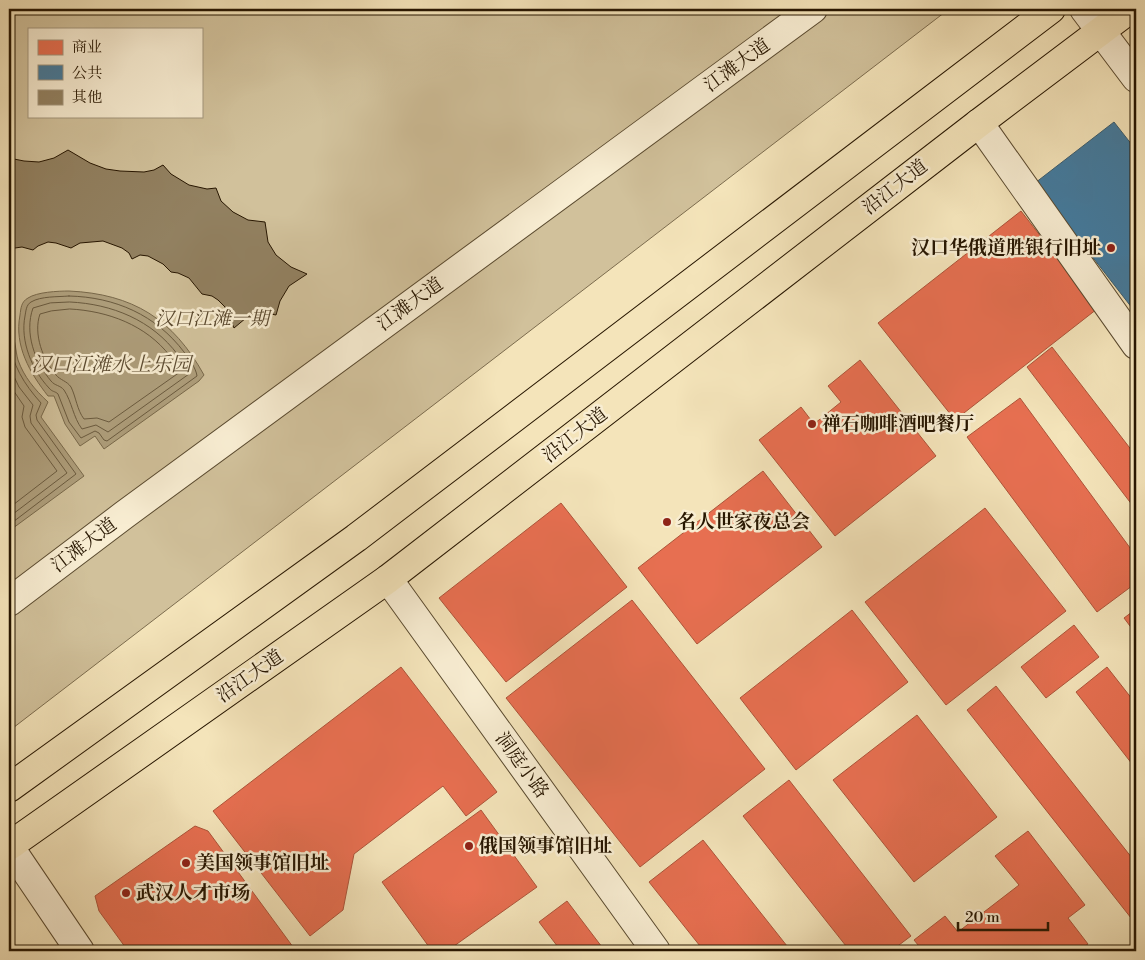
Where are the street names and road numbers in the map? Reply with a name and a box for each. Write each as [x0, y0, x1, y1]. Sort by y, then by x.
street label: 江滩大道 [699, 33, 775, 97]
street label: 沿江大道 [858, 154, 932, 220]
street label: 江滩大道 [372, 272, 448, 336]
street label: 沿江大道 [538, 402, 612, 468]
street label: 江滩大道 [46, 513, 122, 577]
street label: 沿江大道 [212, 644, 288, 708]
street label: 洞庭小路 [490, 727, 554, 803]

